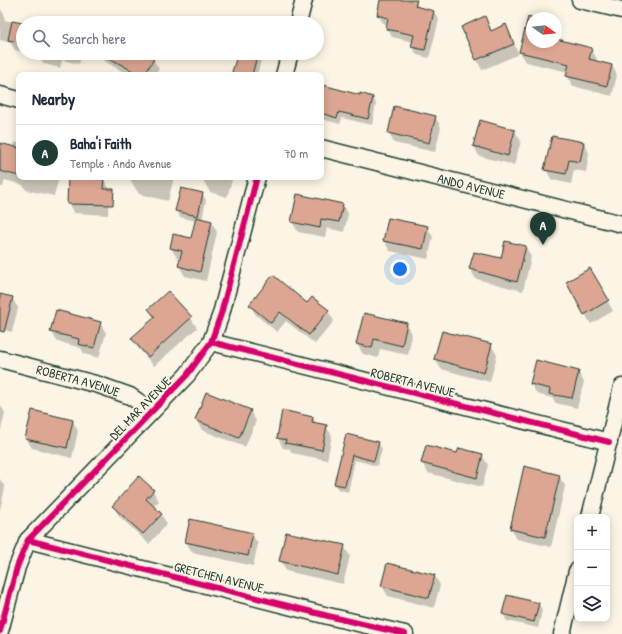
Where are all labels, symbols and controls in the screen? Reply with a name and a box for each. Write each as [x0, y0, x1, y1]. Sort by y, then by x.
north arrow [526, 12, 562, 48]
search box [16, 16, 324, 60]
icon: search [30, 27, 52, 49]
text: Search here [62, 28, 126, 49]
text: Nearby [32, 87, 75, 110]
text: Baha'i Faith [70, 133, 131, 154]
text: A [42, 144, 48, 162]
text: 70 m [284, 144, 308, 162]
text: Temple · Ando Avenue [70, 154, 171, 172]
street label: ANDO AVENUE [436, 169, 507, 203]
pin: A [530, 212, 556, 245]
your location [390, 259, 410, 279]
street label: ROBERTA AVENUE [34, 360, 123, 401]
street label: ROBERTA AVENUE [369, 363, 457, 401]
street label: DEL MAR AVENUE [105, 372, 175, 444]
map controls [574, 514, 610, 622]
button: + [574, 514, 610, 550]
button: − [574, 550, 610, 586]
street label: GRETCHEN AVENUE [172, 557, 266, 597]
button: layers [574, 586, 610, 622]

